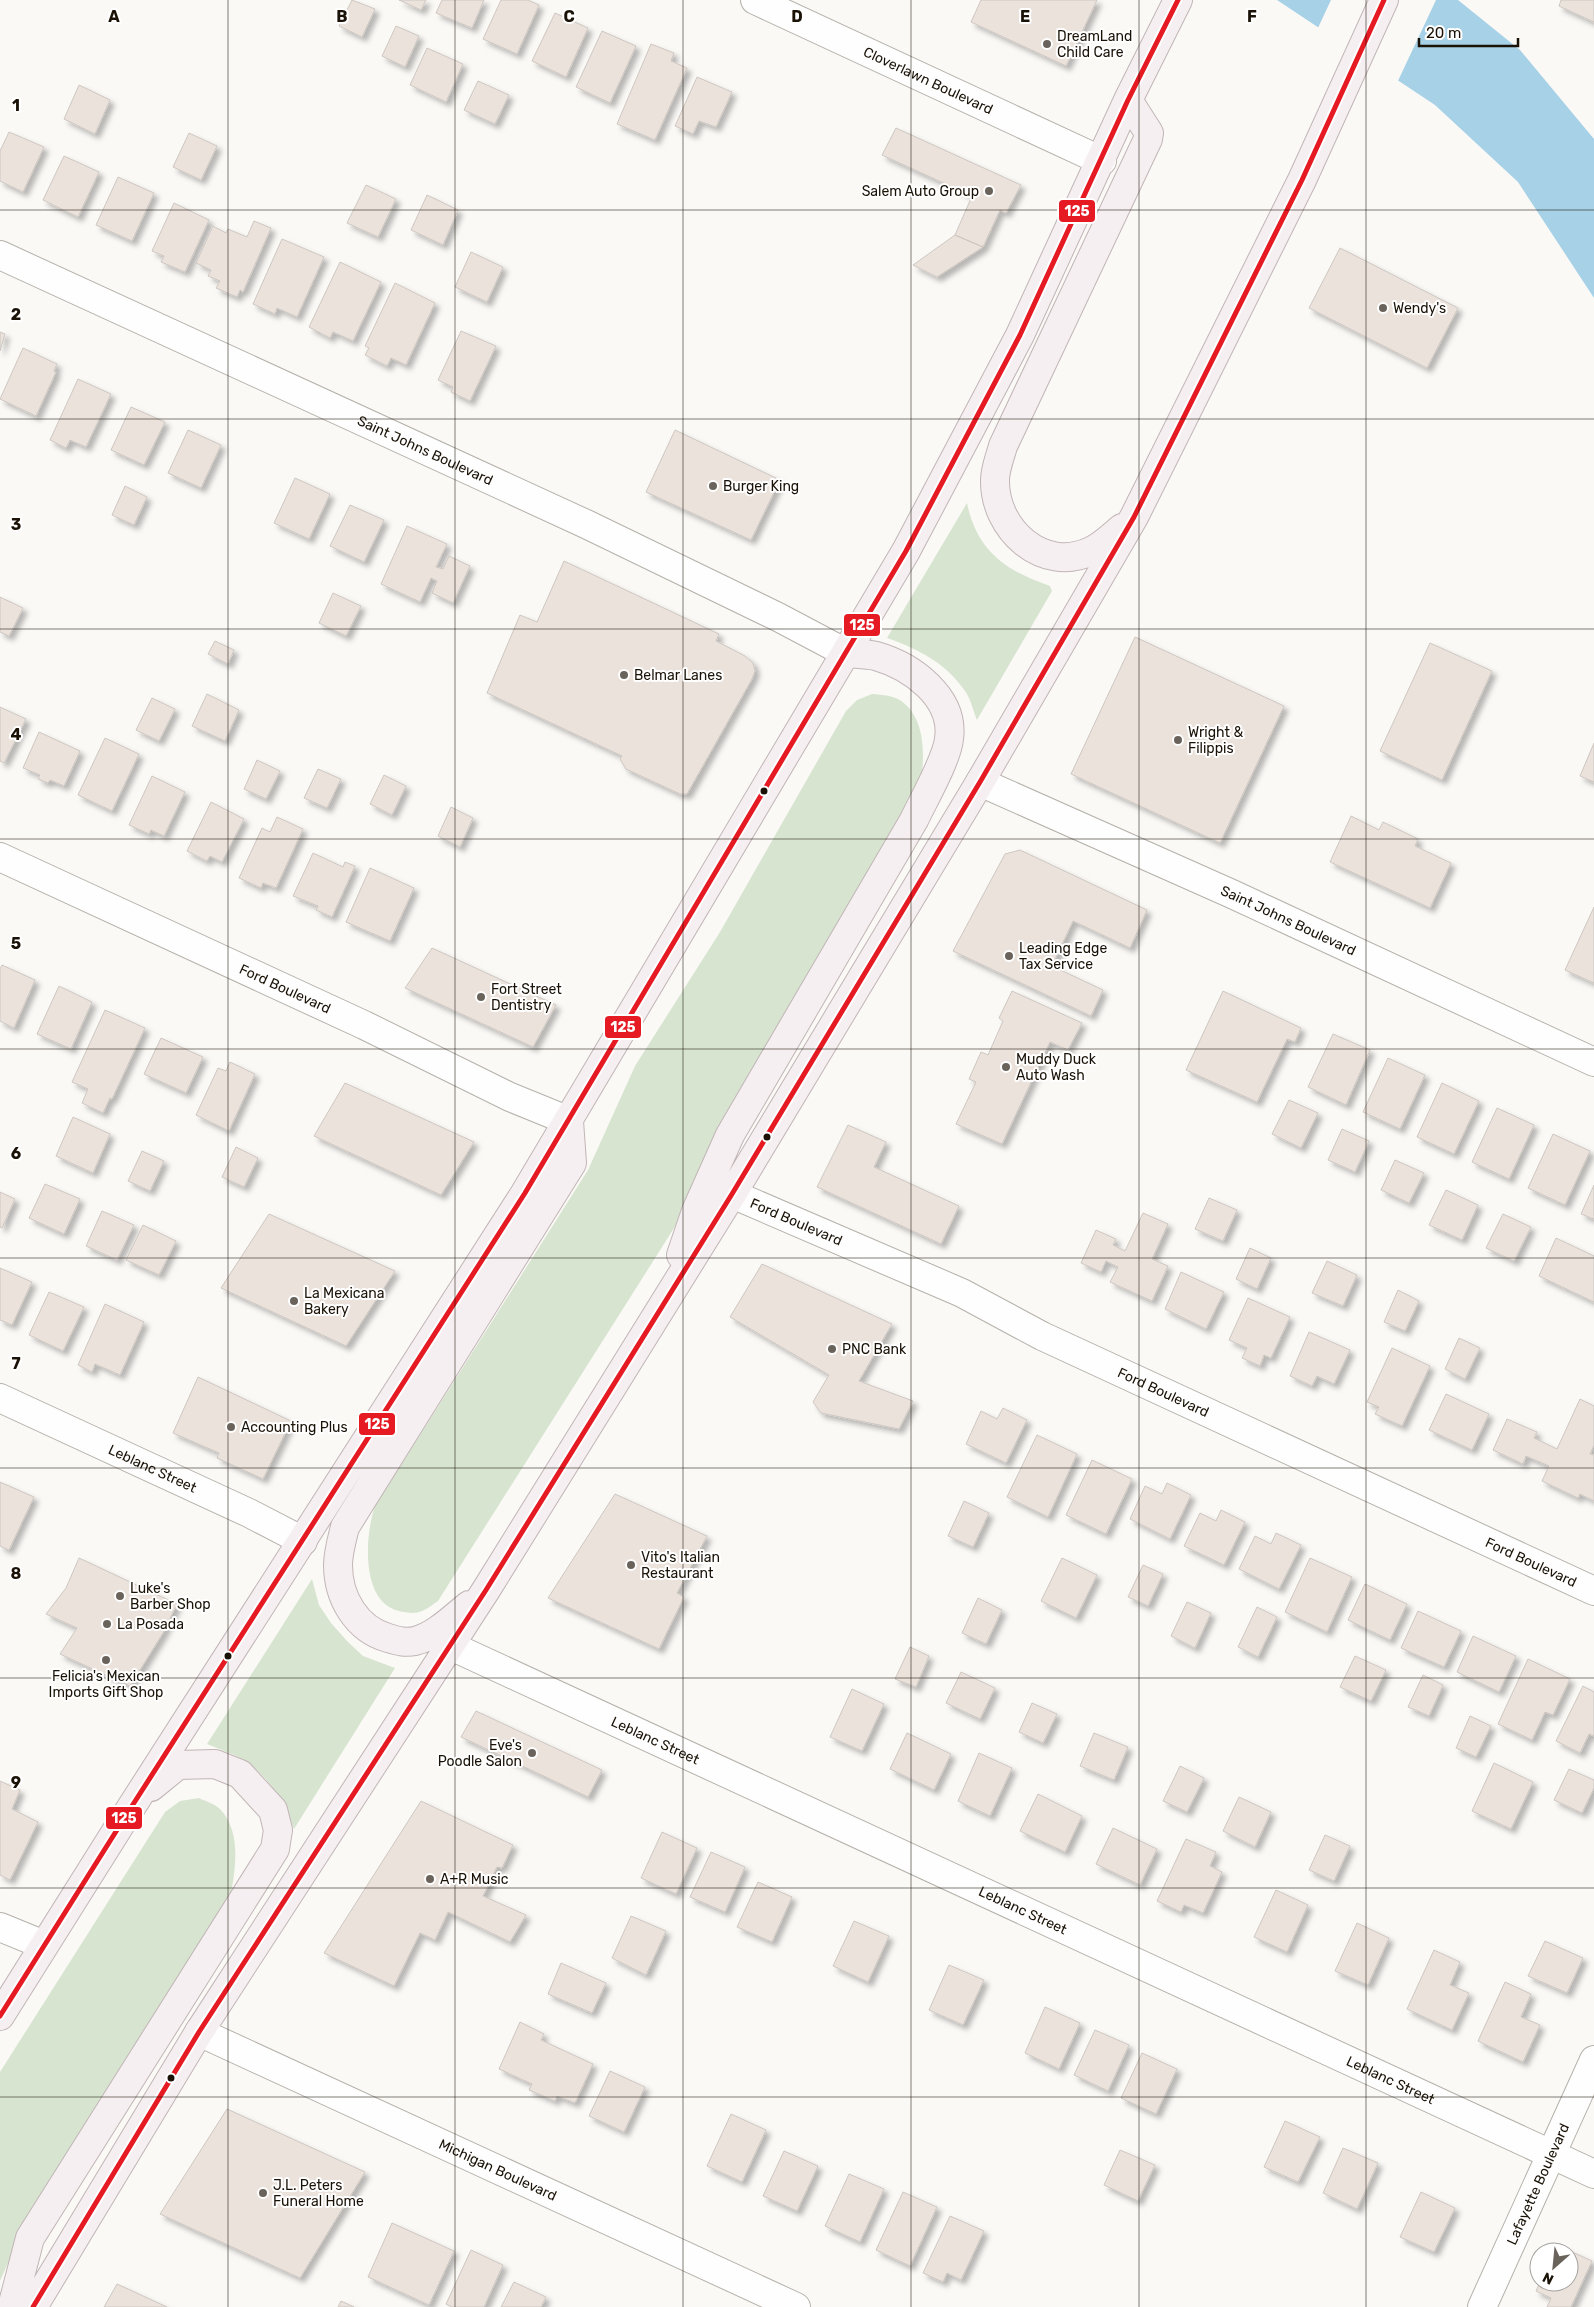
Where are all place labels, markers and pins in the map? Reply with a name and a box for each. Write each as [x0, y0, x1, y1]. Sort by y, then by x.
place label: DreamLand Child Care [1057, 28, 1132, 61]
marker: DreamLand Child Care [1041, 38, 1053, 50]
place label: Salem Auto Group [862, 183, 979, 200]
marker: Salem Auto Group [983, 185, 995, 197]
place label: Wendy's [1393, 300, 1446, 317]
marker: Wendy's [1377, 302, 1389, 314]
place label: Burger King [723, 478, 799, 495]
marker: Burger King [707, 480, 719, 492]
place label: Belmar Lanes [634, 667, 722, 684]
marker: Belmar Lanes [618, 669, 630, 681]
place label: Wright & Filippis [1188, 724, 1243, 757]
marker: Wright & Filippis [1172, 734, 1184, 746]
unlabelled marker [759, 786, 769, 796]
place label: Leading Edge Tax Service [1019, 940, 1107, 973]
marker: Leading Edge Tax Service [1003, 950, 1015, 962]
place label: Fort Street Dentistry [491, 981, 562, 1014]
marker: Fort Street Dentistry [475, 991, 487, 1003]
place label: Muddy Duck Auto Wash [1016, 1051, 1097, 1084]
marker: Muddy Duck Auto Wash [1000, 1061, 1012, 1073]
unlabelled marker [762, 1132, 772, 1142]
place label: La Mexicana Bakery [304, 1285, 384, 1318]
marker: La Mexicana Bakery [288, 1295, 300, 1307]
place label: PNC Bank [842, 1341, 907, 1358]
marker: PNC Bank [826, 1343, 838, 1355]
place label: Accounting Plus [241, 1419, 348, 1436]
marker: Accounting Plus [225, 1421, 237, 1433]
place label: Vito's Italian Restaurant [641, 1549, 720, 1582]
marker: Vito's Italian Restaurant [625, 1559, 637, 1571]
place label: Luke's Barber Shop [130, 1580, 211, 1613]
marker: Luke's Barber Shop [114, 1590, 126, 1602]
place label: La Posada [117, 1616, 184, 1633]
marker: La Posada [101, 1618, 113, 1630]
unlabelled marker [223, 1651, 233, 1661]
marker: Felicia's Mexican Imports Gift Shop [100, 1654, 112, 1666]
place label: Felicia's Mexican Imports Gift Shop [49, 1668, 163, 1701]
place label: Eve's Poodle Salon [438, 1737, 522, 1770]
marker: Eve's Poodle Salon [526, 1747, 538, 1759]
place label: A+R Music [440, 1871, 509, 1888]
marker: A+R Music [424, 1873, 436, 1885]
unlabelled marker [166, 2073, 176, 2083]
place label: J.L. Peters Funeral Home [273, 2177, 364, 2210]
marker: J.L. Peters Funeral Home [257, 2187, 269, 2199]

